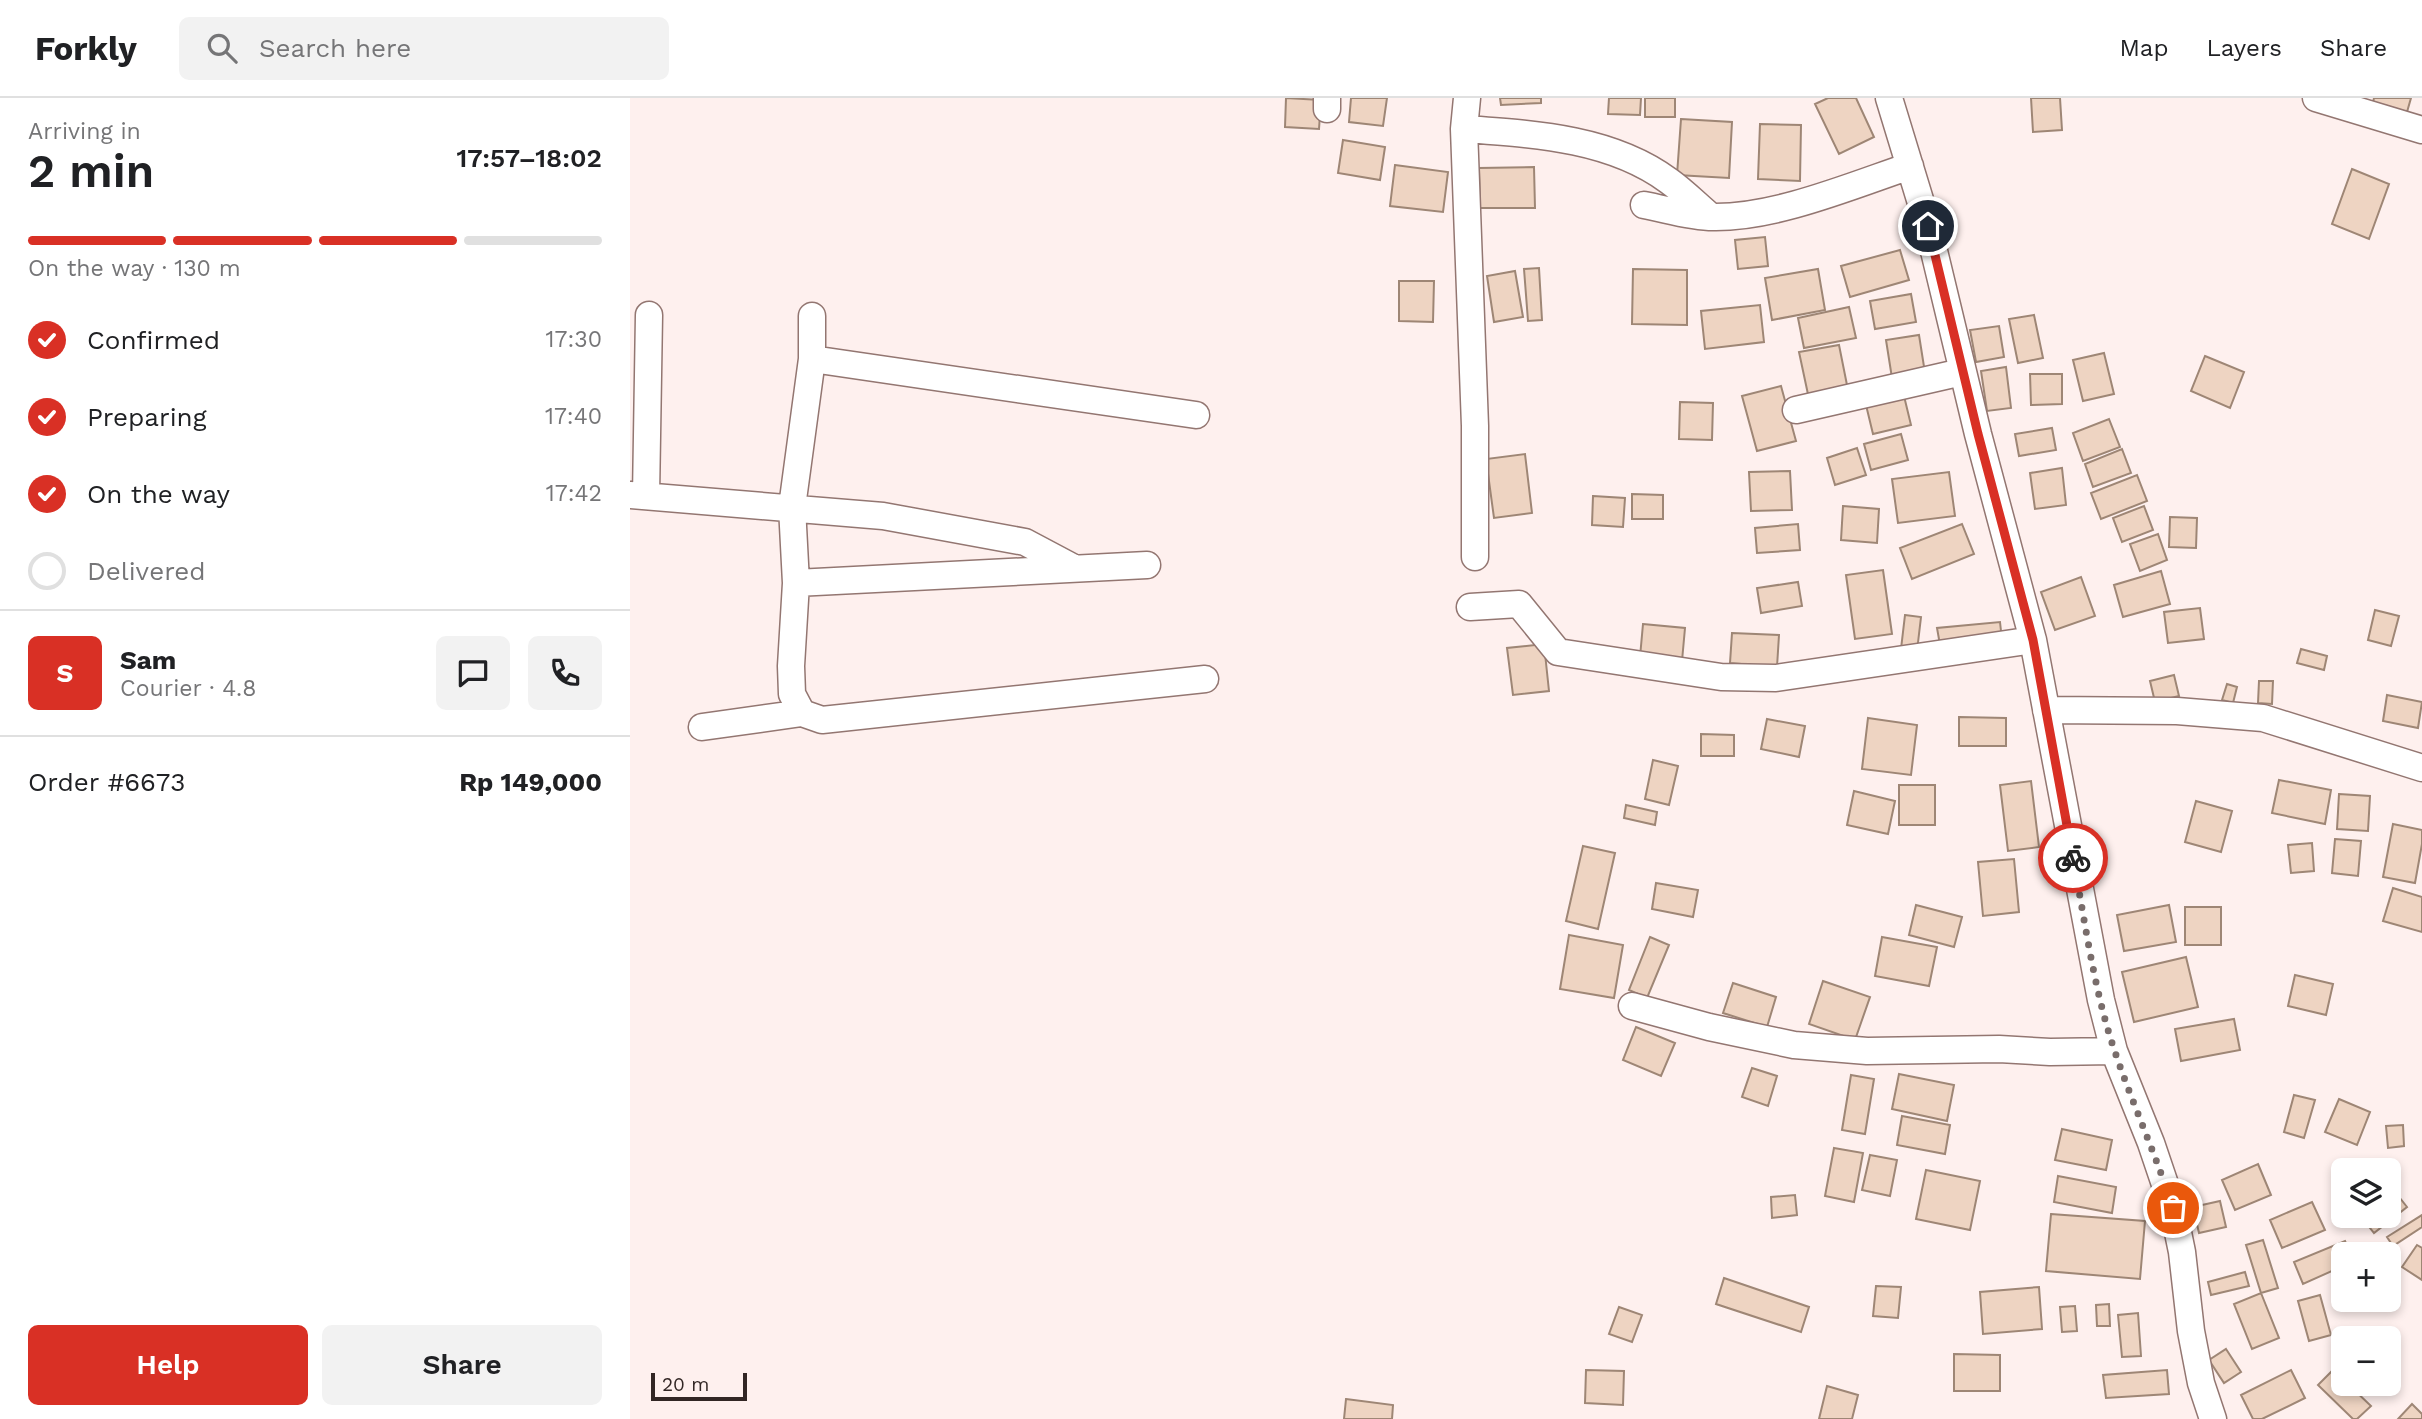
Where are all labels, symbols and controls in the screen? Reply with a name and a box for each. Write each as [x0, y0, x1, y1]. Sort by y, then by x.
search box [179, 17, 669, 80]
text: Forkly [35, 29, 137, 68]
icon: search [203, 29, 241, 67]
text: Search here [259, 33, 411, 63]
text: Map [2120, 34, 2168, 62]
text: Layers [2206, 34, 2282, 62]
text: Share [2320, 34, 2387, 62]
text: Arriving in [28, 118, 141, 145]
text: 17:57–18:02 [456, 143, 602, 173]
text: 2 min [28, 144, 154, 198]
pin [1898, 196, 1958, 256]
icon: home [1909, 207, 1947, 245]
text: On the way · 130 m [28, 255, 241, 282]
icon: check [28, 321, 66, 359]
text: Confirmed [87, 325, 220, 355]
text: 17:30 [546, 326, 602, 353]
icon: check [28, 398, 66, 436]
text: Preparing [87, 402, 207, 432]
text: 17:40 [545, 403, 602, 430]
icon: check [28, 475, 66, 513]
text: On the way [87, 479, 230, 509]
text: 17:42 [546, 480, 602, 507]
text: Delivered [87, 556, 206, 586]
button: chat [436, 636, 510, 710]
button: phone [528, 636, 602, 710]
text: Sam [120, 645, 176, 675]
text: S [57, 658, 73, 688]
text: Courier · 4.8 [120, 675, 256, 702]
text: Order #6673 [28, 767, 185, 797]
text: Rp 149,000 [459, 767, 602, 797]
courier [2038, 823, 2108, 893]
icon: bike [2054, 839, 2092, 877]
map controls [2331, 1158, 2401, 1396]
button: layers [2331, 1158, 2401, 1228]
pin [2143, 1178, 2203, 1238]
icon: bag [2154, 1189, 2192, 1227]
button: + [2331, 1242, 2401, 1312]
button: Help [28, 1325, 308, 1405]
button: Share [322, 1325, 602, 1405]
button: − [2331, 1326, 2401, 1396]
scale bar [651, 1370, 747, 1402]
text: 20 m [662, 1373, 709, 1396]

